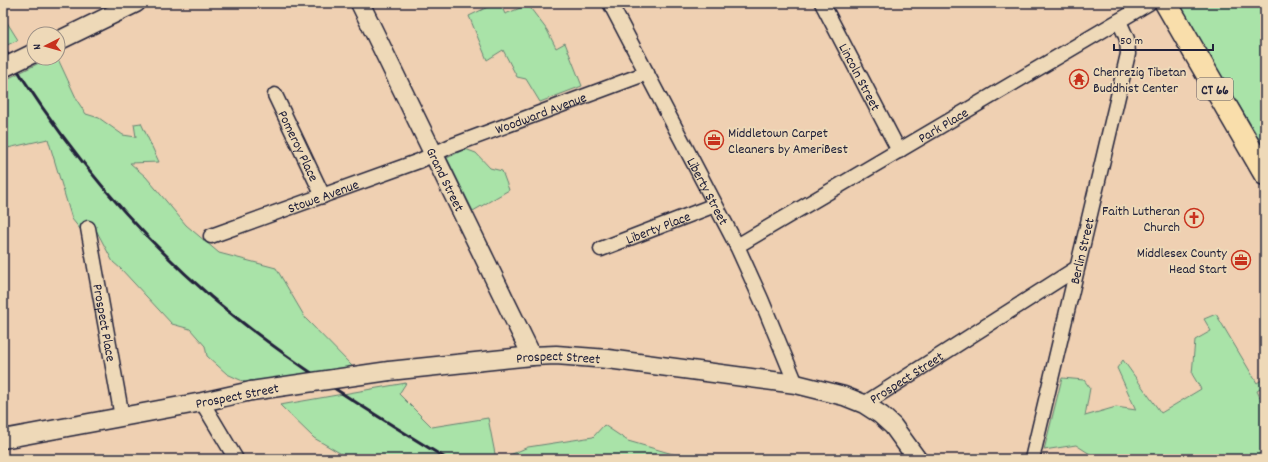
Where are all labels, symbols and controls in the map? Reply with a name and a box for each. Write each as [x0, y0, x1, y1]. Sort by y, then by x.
north arrow [26, 26, 66, 66]
scale bar [1114, 26, 1213, 52]
text: 50 m [1120, 33, 1143, 50]
street label: Lincoln Street [833, 40, 884, 115]
text: N [30, 43, 46, 50]
place label: Chenrezig Tibetan Buddhist Center [1093, 63, 1186, 99]
temple icon: Chenrezig Tibetan Buddhist Center [1068, 68, 1090, 90]
road number: CT 66 [1197, 78, 1233, 100]
street label: Woodward Avenue [493, 88, 590, 141]
street label: Park Place [915, 104, 973, 149]
street label: Pomeroy Place [272, 107, 323, 185]
place label: Middletown Carpet Cleaners by AmeriBest [728, 124, 848, 160]
office icon: Middletown Carpet Cleaners by AmeriBest [703, 129, 725, 151]
street label: Grand Street [420, 145, 468, 216]
street label: Liberty Street [680, 154, 732, 229]
street label: Stowe Avenue [285, 175, 362, 220]
place label: Faith Lutheran Church [1102, 202, 1180, 238]
street label: Liberty Place [623, 207, 694, 250]
church icon: Faith Lutheran Church [1183, 207, 1205, 229]
street label: Berlin Street [1066, 216, 1101, 286]
place label: Middlesex County Head Start [1137, 244, 1227, 280]
office icon: Middlesex County Head Start [1230, 249, 1252, 271]
street label: Prospect Place [86, 282, 120, 363]
street label: Prospect Street [515, 347, 601, 370]
street label: Prospect Street [866, 348, 948, 410]
street label: Prospect Street [194, 379, 281, 415]

